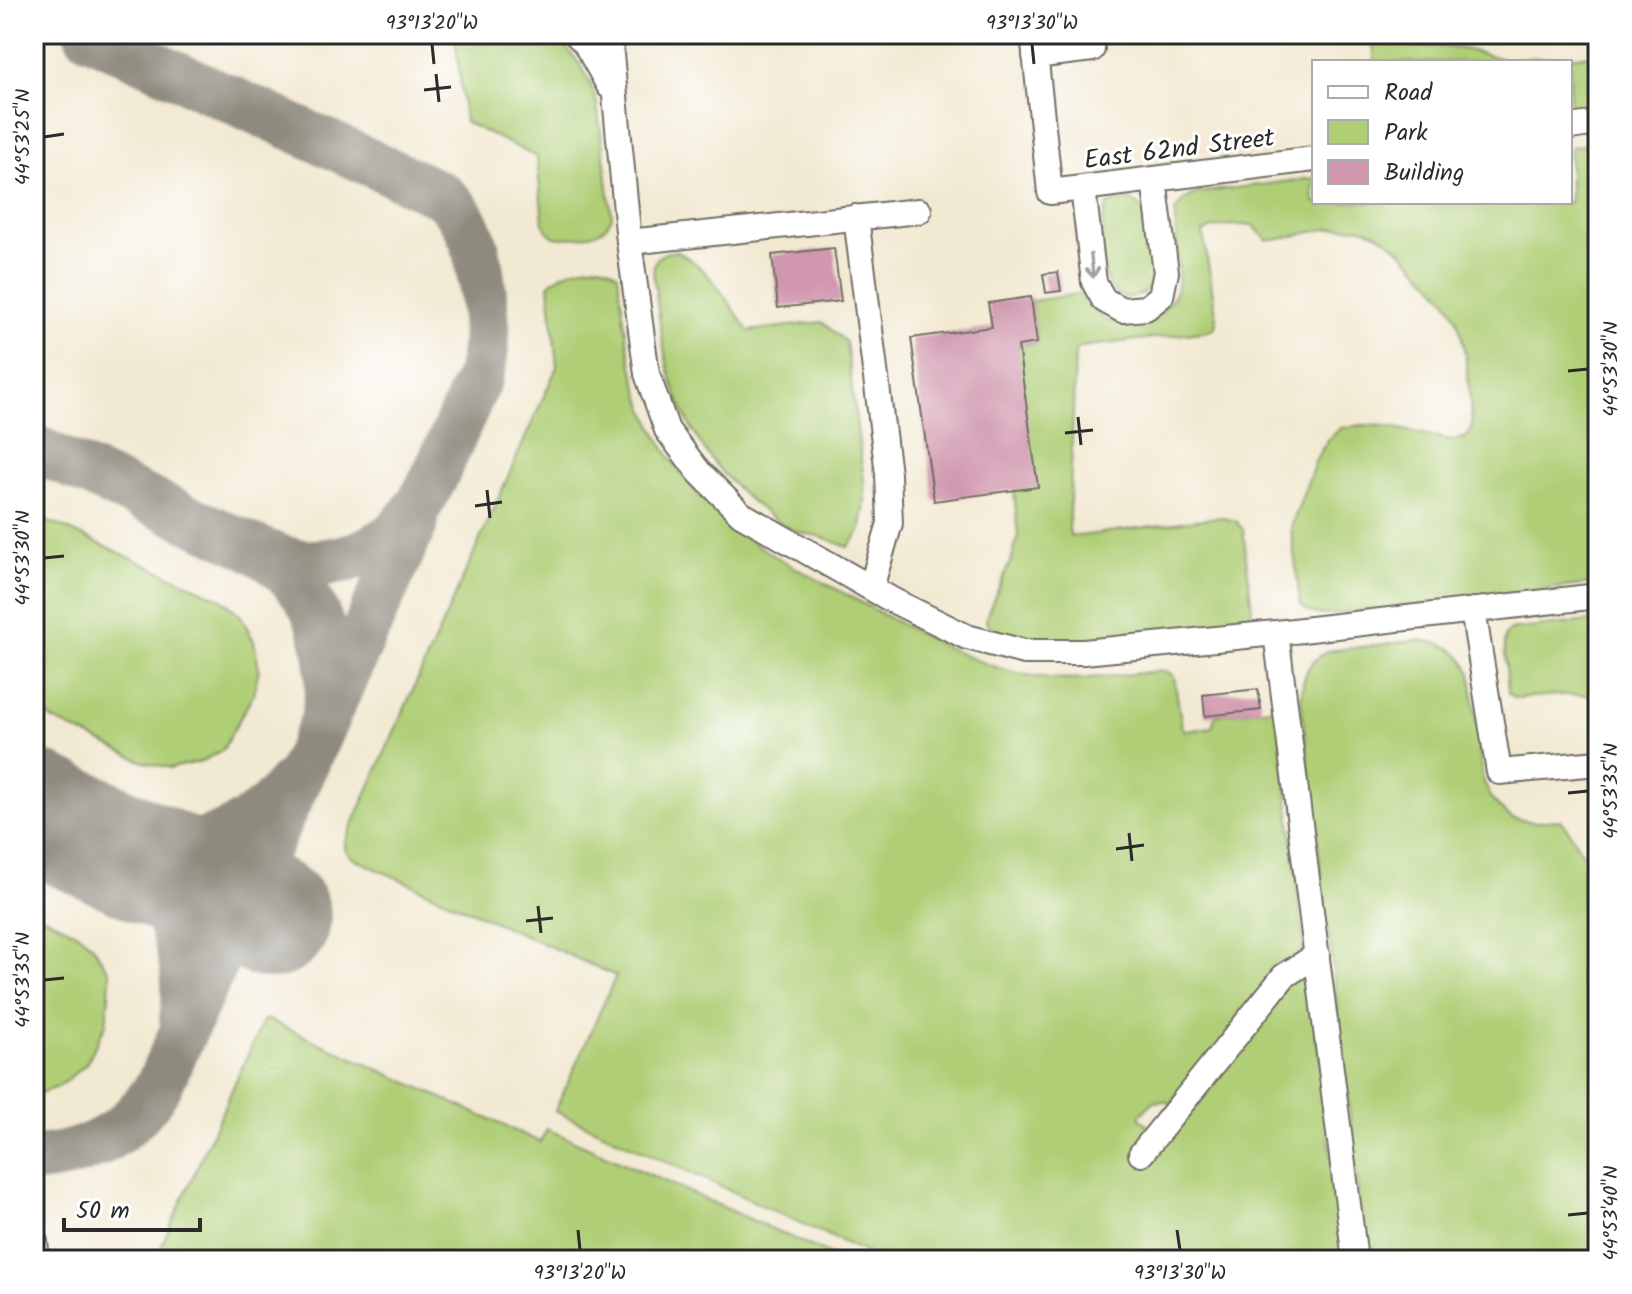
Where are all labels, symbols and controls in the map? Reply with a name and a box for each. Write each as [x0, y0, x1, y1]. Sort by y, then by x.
text: 93°13'20"W [386, 8, 478, 40]
text: 93°13'30"W [986, 8, 1078, 40]
legend [1312, 60, 1572, 204]
text: Road [1384, 74, 1433, 113]
text: 44°53'25"N [8, 89, 40, 185]
text: Park [1384, 114, 1428, 153]
street label: East 62nd Street [1082, 117, 1278, 183]
text: Building [1384, 154, 1464, 193]
one-way arrow [1085, 252, 1100, 279]
text: 44°53'30"N [1596, 321, 1628, 417]
text: 44°53'30"N [8, 510, 40, 606]
text: 44°53'35"N [1596, 743, 1628, 839]
text: 44°53'35"N [8, 932, 40, 1028]
text: 44°53'40"N [1596, 1165, 1628, 1261]
scale bar [64, 1182, 200, 1232]
text: 50 m [76, 1192, 130, 1231]
text: 93°13'20"W [534, 1258, 626, 1290]
text: 93°13'30"W [1134, 1258, 1226, 1290]

